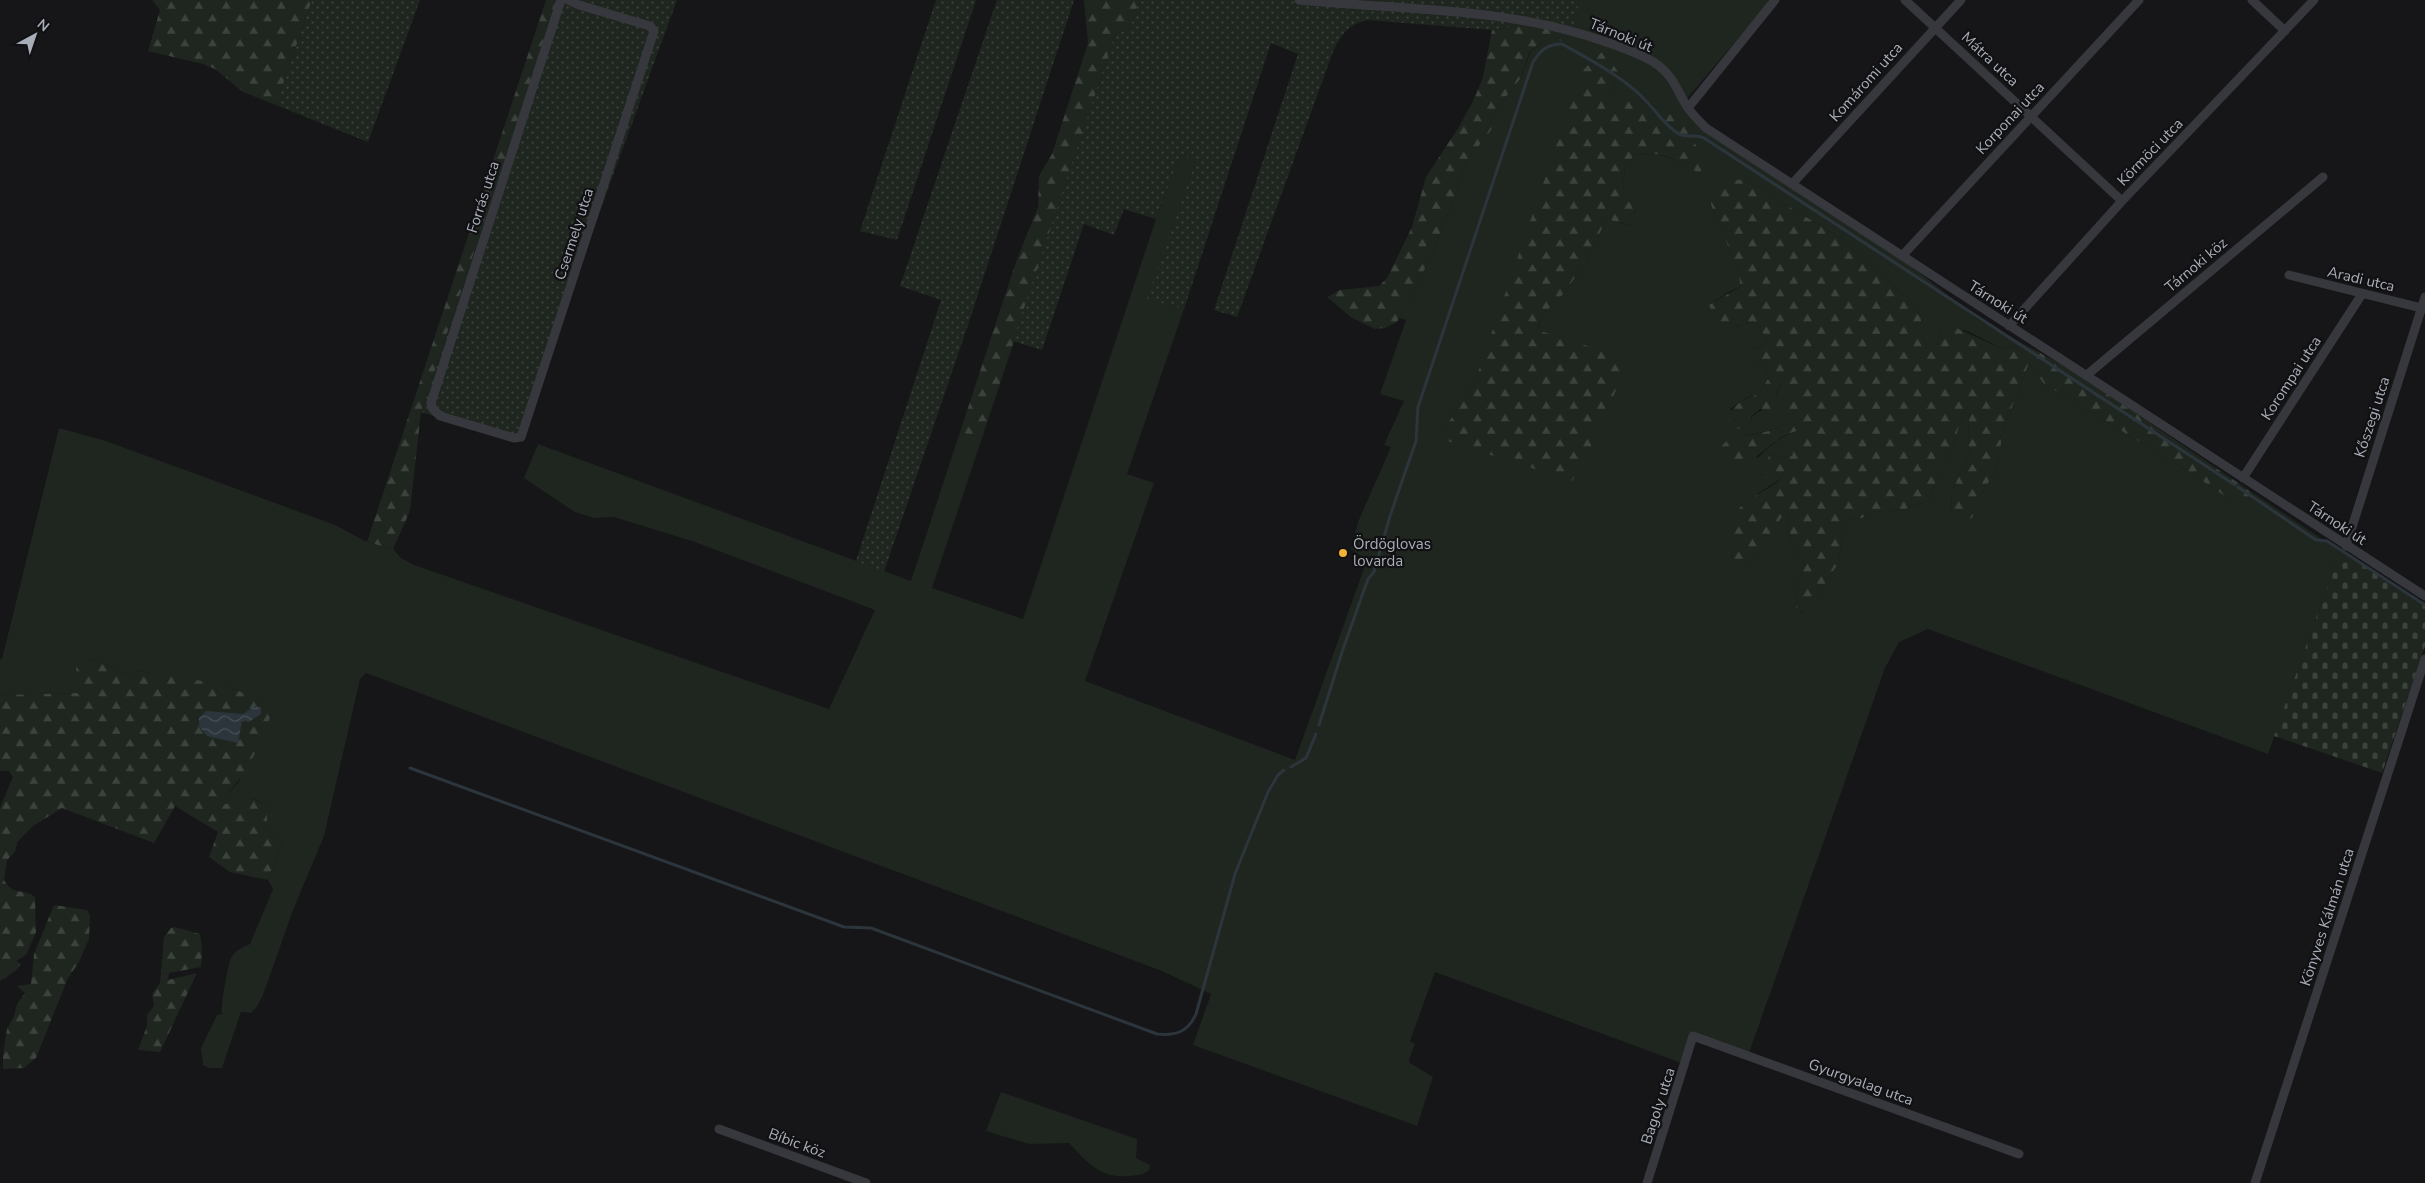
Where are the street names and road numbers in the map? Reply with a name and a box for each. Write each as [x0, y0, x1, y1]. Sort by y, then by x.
street label: Tárnoki út [1586, 13, 1656, 57]
street label: Mátra utca [1957, 27, 2023, 91]
street label: Komáromi utca [1825, 38, 1907, 126]
street label: Korponai utca [1971, 77, 2049, 159]
street label: Körmöci utca [2113, 114, 2187, 190]
street label: Forrás utca [462, 159, 504, 235]
street label: Csermely utca [550, 185, 598, 283]
street label: Tárnoki köz [2161, 233, 2231, 297]
street label: Aradi utca [2325, 262, 2397, 296]
street label: Tárnoki út [1964, 276, 2032, 329]
street label: Korompai utca [2256, 332, 2326, 424]
street label: Kőszegi utca [2350, 374, 2394, 460]
street label: Tárnoki út [2304, 496, 2371, 550]
street label: Könyves Kálmán utca [2295, 845, 2359, 989]
street label: Gyurgyalag utca [1806, 1054, 1916, 1110]
street label: Bagoly utca [1636, 1065, 1680, 1147]
street label: Bíbic köz [766, 1123, 828, 1163]

